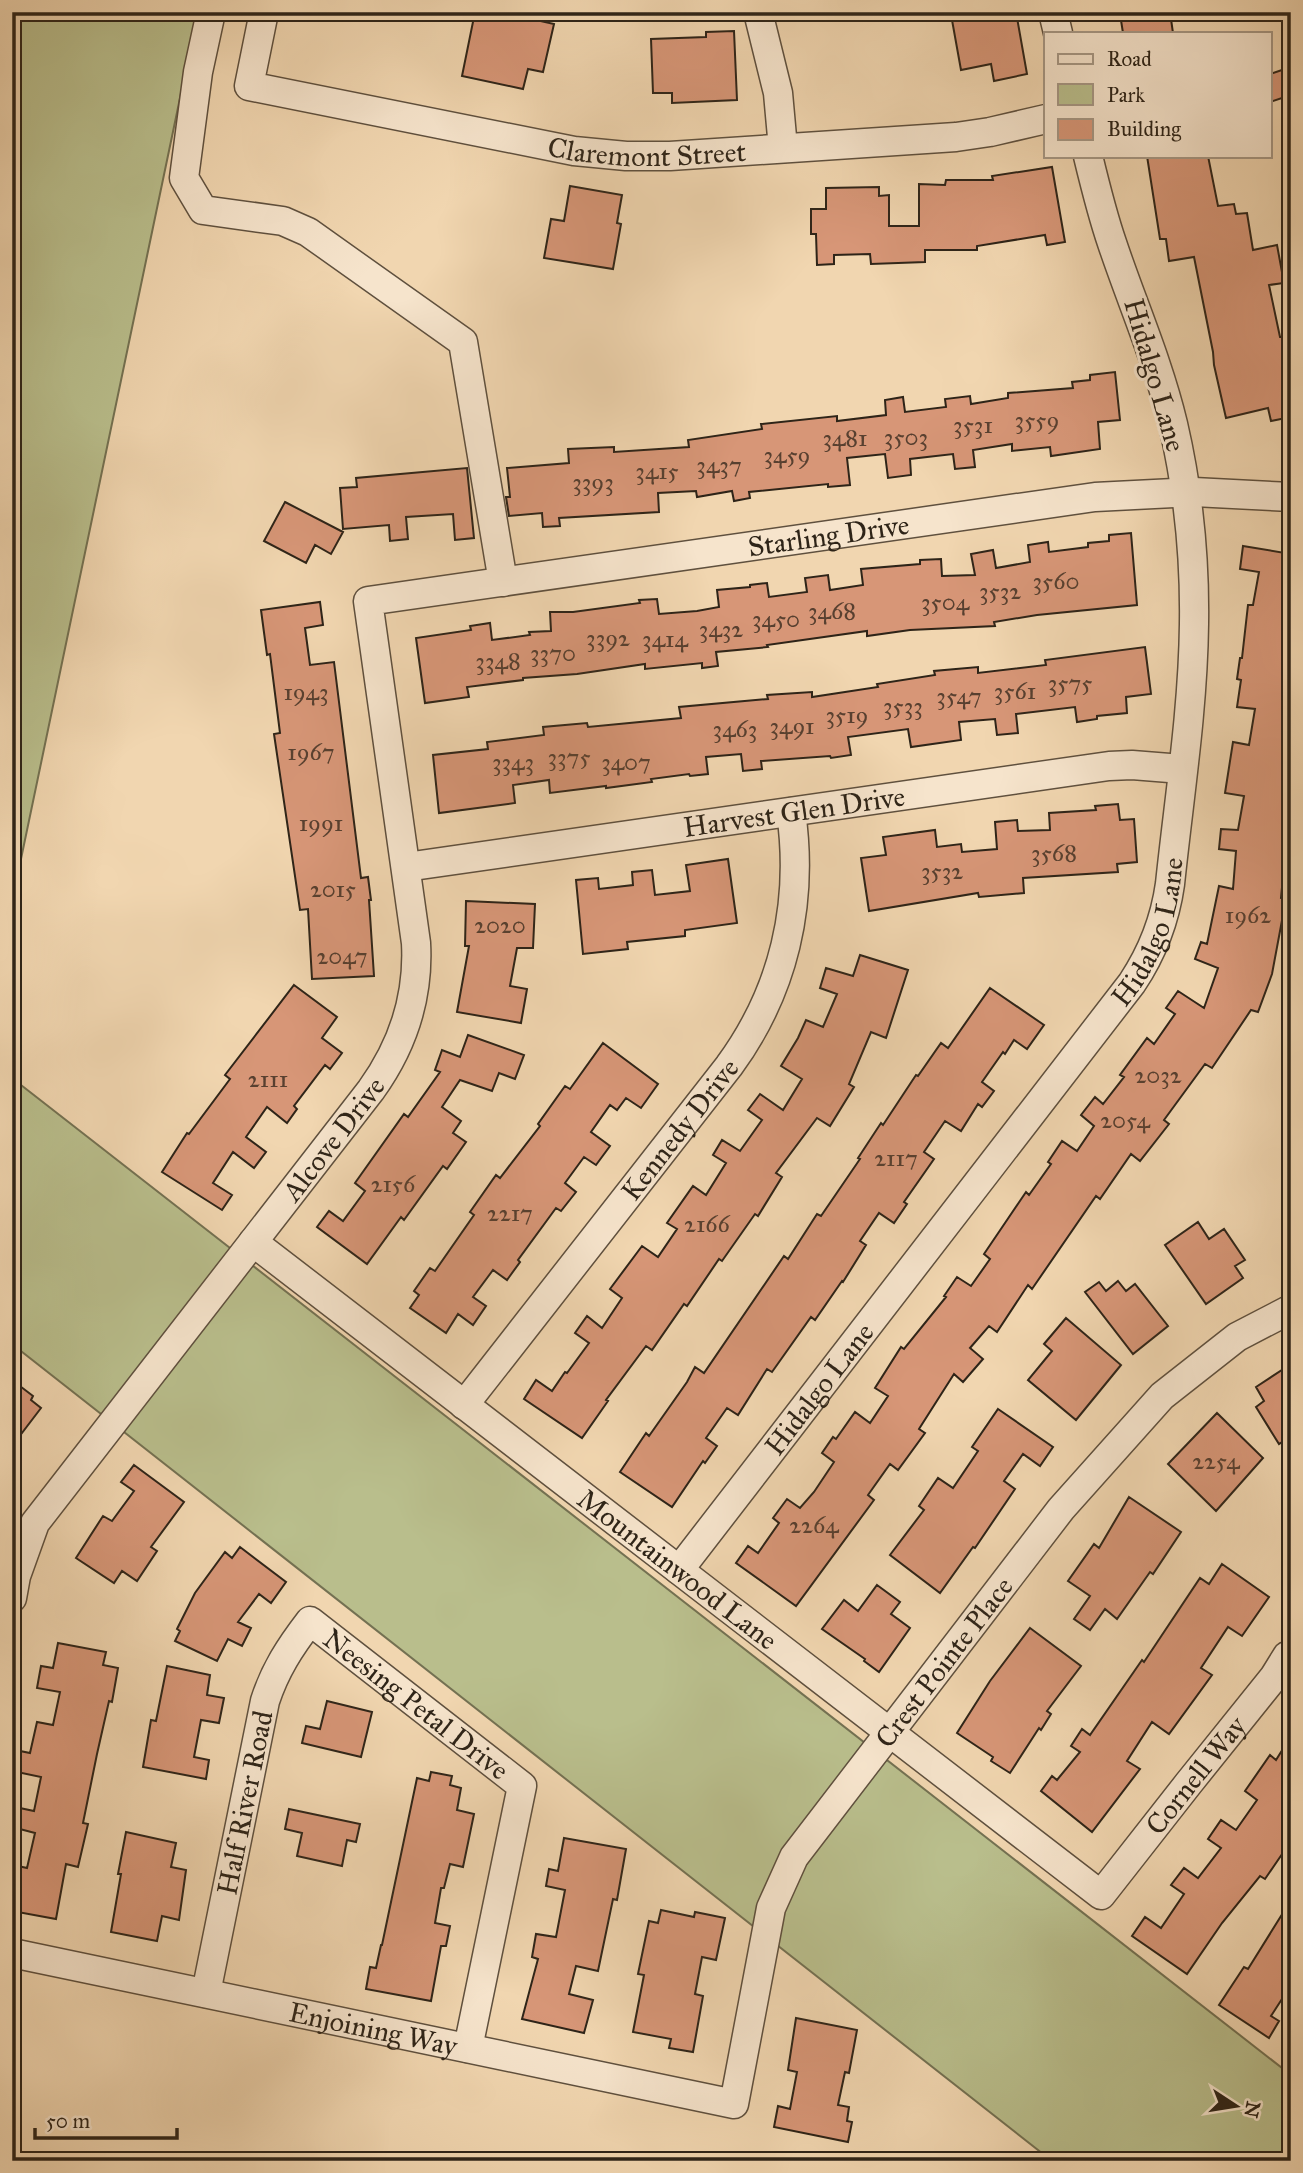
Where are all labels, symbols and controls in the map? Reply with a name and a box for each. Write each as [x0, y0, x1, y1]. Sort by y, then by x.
legend [1044, 32, 1272, 158]
text: Road [1107, 46, 1152, 72]
text: Park [1107, 82, 1145, 108]
text: Building [1107, 116, 1181, 142]
street label: Claremont Street [545, 129, 747, 174]
street label: Hidalgo Lane [1116, 294, 1194, 456]
house number: 3559 [1015, 405, 1059, 435]
house number: 3531 [953, 410, 993, 440]
house number: 3503 [884, 422, 928, 452]
house number: 3481 [822, 423, 868, 453]
house number: 3459 [763, 440, 811, 470]
house number: 3437 [696, 450, 742, 480]
house number: 3415 [635, 456, 679, 486]
house number: 3393 [572, 467, 614, 497]
street label: Starling Drive [746, 506, 911, 564]
house number: 3560 [1032, 566, 1080, 596]
house number: 3532 [979, 576, 1021, 606]
house number: 3504 [921, 587, 970, 617]
house number: 3468 [808, 596, 856, 626]
house number: 3450 [752, 604, 800, 634]
house number: 3432 [699, 614, 743, 644]
house number: 3392 [586, 623, 630, 653]
house number: 3414 [642, 624, 689, 654]
house number: 3370 [530, 638, 576, 668]
house number: 3348 [475, 646, 521, 676]
house number: 3575 [1048, 668, 1092, 698]
house number: 3561 [994, 676, 1036, 706]
house number: 1943 [283, 677, 329, 707]
house number: 3547 [936, 681, 982, 711]
house number: 3533 [883, 691, 923, 721]
house number: 3519 [826, 700, 868, 730]
house number: 3491 [769, 711, 815, 741]
house number: 3463 [713, 714, 757, 744]
house number: 1967 [287, 737, 335, 767]
house number: 3375 [547, 742, 591, 772]
house number: 3343 [492, 747, 534, 777]
house number: 3407 [601, 747, 651, 777]
street label: Harvest Glen Drive [681, 778, 907, 844]
house number: 1991 [299, 808, 343, 838]
house number: 3568 [1031, 838, 1077, 868]
house number: 3532 [921, 856, 963, 886]
street label: Hidalgo Lane [1103, 856, 1190, 1013]
house number: 2015 [310, 874, 356, 904]
house number: 1962 [1225, 900, 1271, 930]
house number: 2020 [474, 910, 526, 940]
house number: 2047 [317, 941, 367, 971]
street label: Kennedy Drive [613, 1051, 746, 1207]
house number: 2032 [1134, 1060, 1182, 1090]
house number: 2111 [248, 1064, 288, 1094]
street label: Alcove Drive [273, 1070, 392, 1209]
house number: 2054 [1100, 1105, 1150, 1135]
house number: 2117 [874, 1143, 918, 1173]
house number: 2156 [371, 1169, 416, 1199]
house number: 2217 [487, 1198, 533, 1228]
house number: 2166 [684, 1209, 731, 1239]
street label: Hidalgo Lane [757, 1315, 881, 1462]
house number: 2254 [1192, 1446, 1240, 1476]
street label: Mountainwood Lane [571, 1481, 785, 1657]
house number: 2264 [789, 1510, 839, 1540]
street label: Crest Pointe Place [867, 1569, 1020, 1754]
street label: Neesing Petal Drive [317, 1621, 516, 1787]
street label: Half River Road [209, 1708, 280, 1898]
street label: Cornell Way [1138, 1708, 1254, 1841]
street label: Enjoining Way [286, 1994, 461, 2063]
north arrow [1202, 2072, 1272, 2142]
scale bar [35, 2096, 177, 2140]
text: N [1239, 2099, 1265, 2120]
text: 50 m [46, 2108, 91, 2134]

